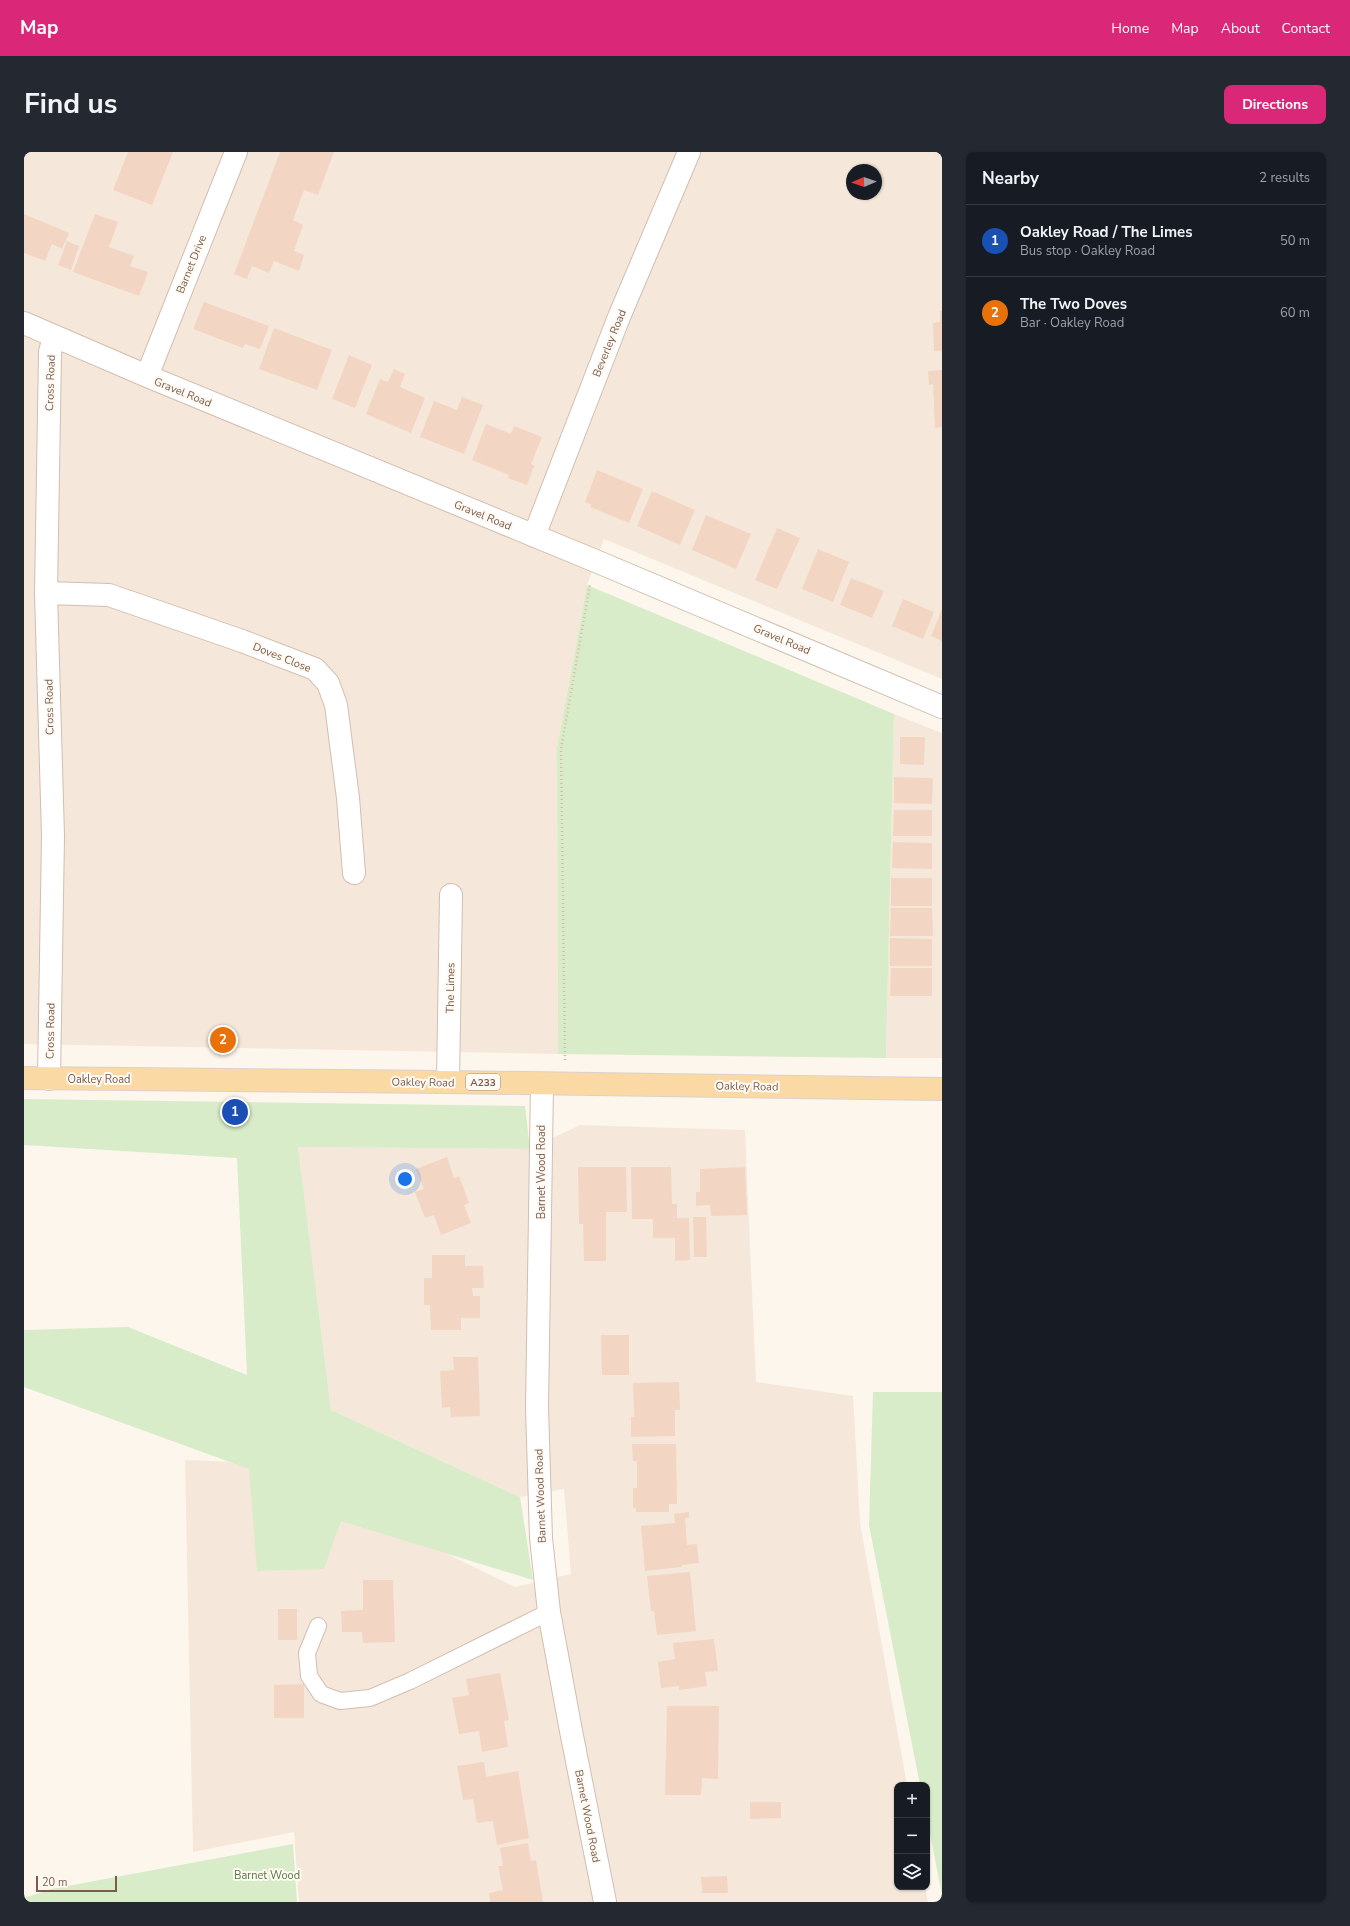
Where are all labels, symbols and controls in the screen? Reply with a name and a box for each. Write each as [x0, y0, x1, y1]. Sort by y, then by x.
text: Map [20, 15, 58, 41]
text: Home [1111, 19, 1149, 38]
text: Map [1171, 19, 1199, 38]
text: About [1221, 19, 1260, 38]
text: Contact [1282, 19, 1330, 38]
text: Find us [24, 85, 118, 123]
button: Directions [1224, 85, 1326, 124]
north arrow [846, 164, 882, 200]
text: Nearby [982, 167, 1039, 190]
text: 2 results [1259, 169, 1310, 187]
text: Oakley Road / The Limes [1020, 222, 1193, 242]
street label: Barnet Drive [173, 232, 210, 296]
text: 1 [991, 232, 999, 250]
text: 50 m [1280, 232, 1310, 250]
text: Bus stop · Oakley Road [1020, 242, 1155, 260]
text: The Two Doves [1020, 294, 1127, 314]
text: 2 [991, 304, 999, 322]
text: 60 m [1280, 304, 1310, 322]
street label: Beverley Road [589, 307, 630, 379]
text: Bar · Oakley Road [1020, 314, 1124, 332]
street label: Cross Road [42, 355, 59, 411]
street label: Gravel Road [152, 374, 214, 411]
street label: Gravel Road [452, 497, 514, 534]
street label: Gravel Road [751, 621, 813, 658]
street label: Doves Close [250, 639, 313, 676]
street label: Cross Road [42, 679, 57, 735]
street label: The Limes [443, 963, 458, 1013]
street label: Cross Road [43, 1003, 58, 1059]
pin: 2 [210, 1025, 236, 1055]
street label: Oakley Road [68, 1072, 130, 1087]
street label: Oakley Road [391, 1074, 455, 1091]
road number: A233 [466, 1074, 500, 1090]
street label: Oakley Road [715, 1078, 779, 1095]
pin: 1 [222, 1097, 248, 1127]
street label: Barnet Wood Road [534, 1125, 549, 1219]
your location [395, 1169, 415, 1189]
street label: Barnet Wood Road [531, 1448, 550, 1543]
street label: Barnet Wood Road [571, 1768, 604, 1864]
map controls [894, 1782, 930, 1890]
button: + [894, 1782, 930, 1818]
button: − [894, 1818, 930, 1854]
button: layers [894, 1854, 930, 1890]
park label: Barnet Wood [234, 1868, 300, 1883]
scale bar [36, 1874, 117, 1893]
text: 20 m [42, 1875, 67, 1890]

